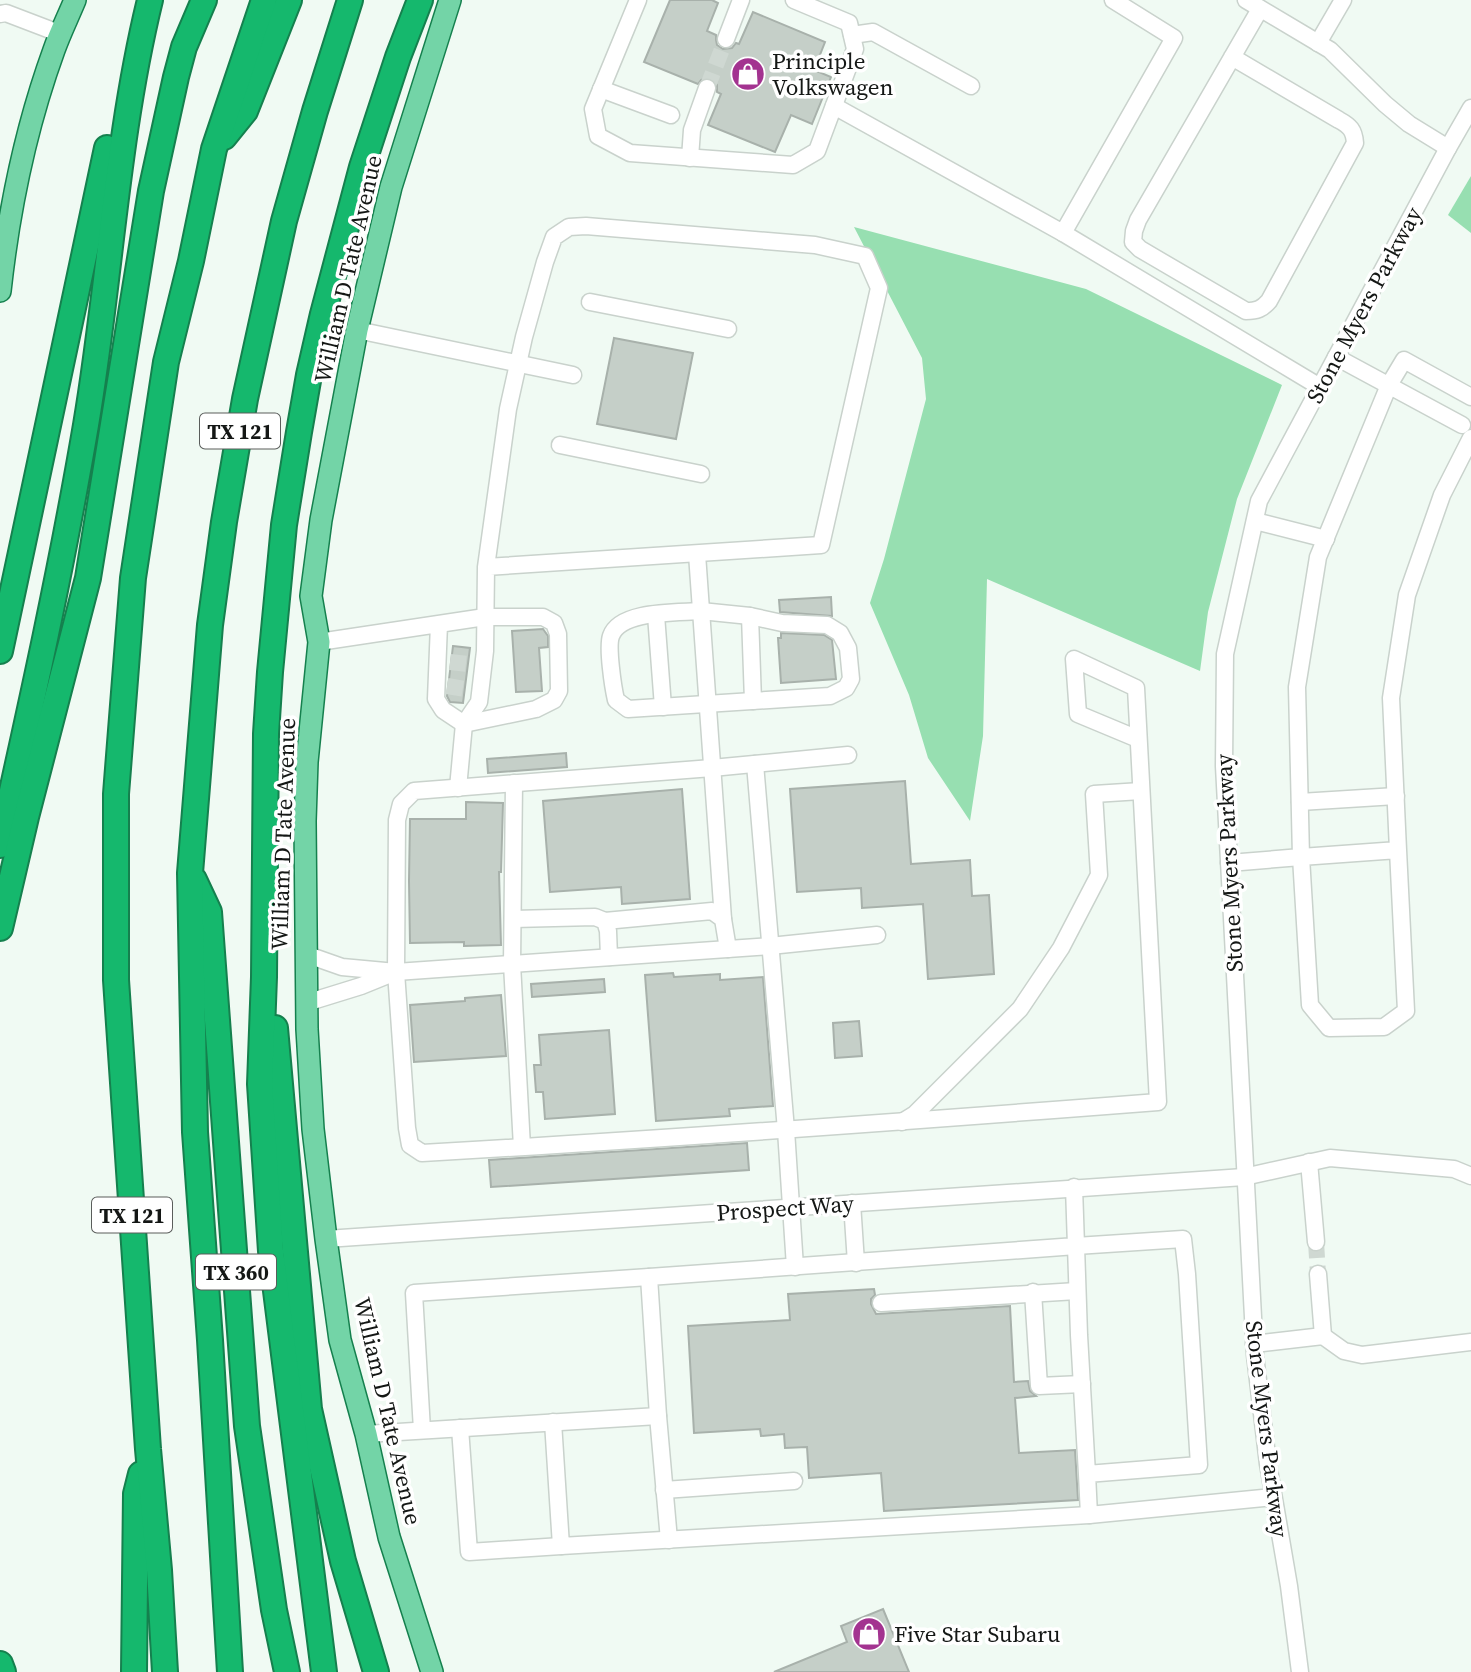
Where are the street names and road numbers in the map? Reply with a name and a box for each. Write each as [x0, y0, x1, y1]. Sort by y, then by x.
street label: William D Tate Avenue [306, 152, 390, 386]
street label: Stone Myers Parkway [1299, 201, 1429, 409]
road number: TX 121 [200, 414, 280, 448]
street label: William D Tate Avenue [263, 717, 303, 951]
street label: Stone Myers Parkway [1207, 753, 1251, 973]
street label: Prospect Way [715, 1187, 855, 1229]
road number: TX 121 [92, 1198, 172, 1232]
road number: TX 360 [196, 1254, 276, 1290]
street label: William D Tate Avenue [346, 1294, 430, 1528]
street label: Stone Myers Parkway [1238, 1319, 1296, 1539]

